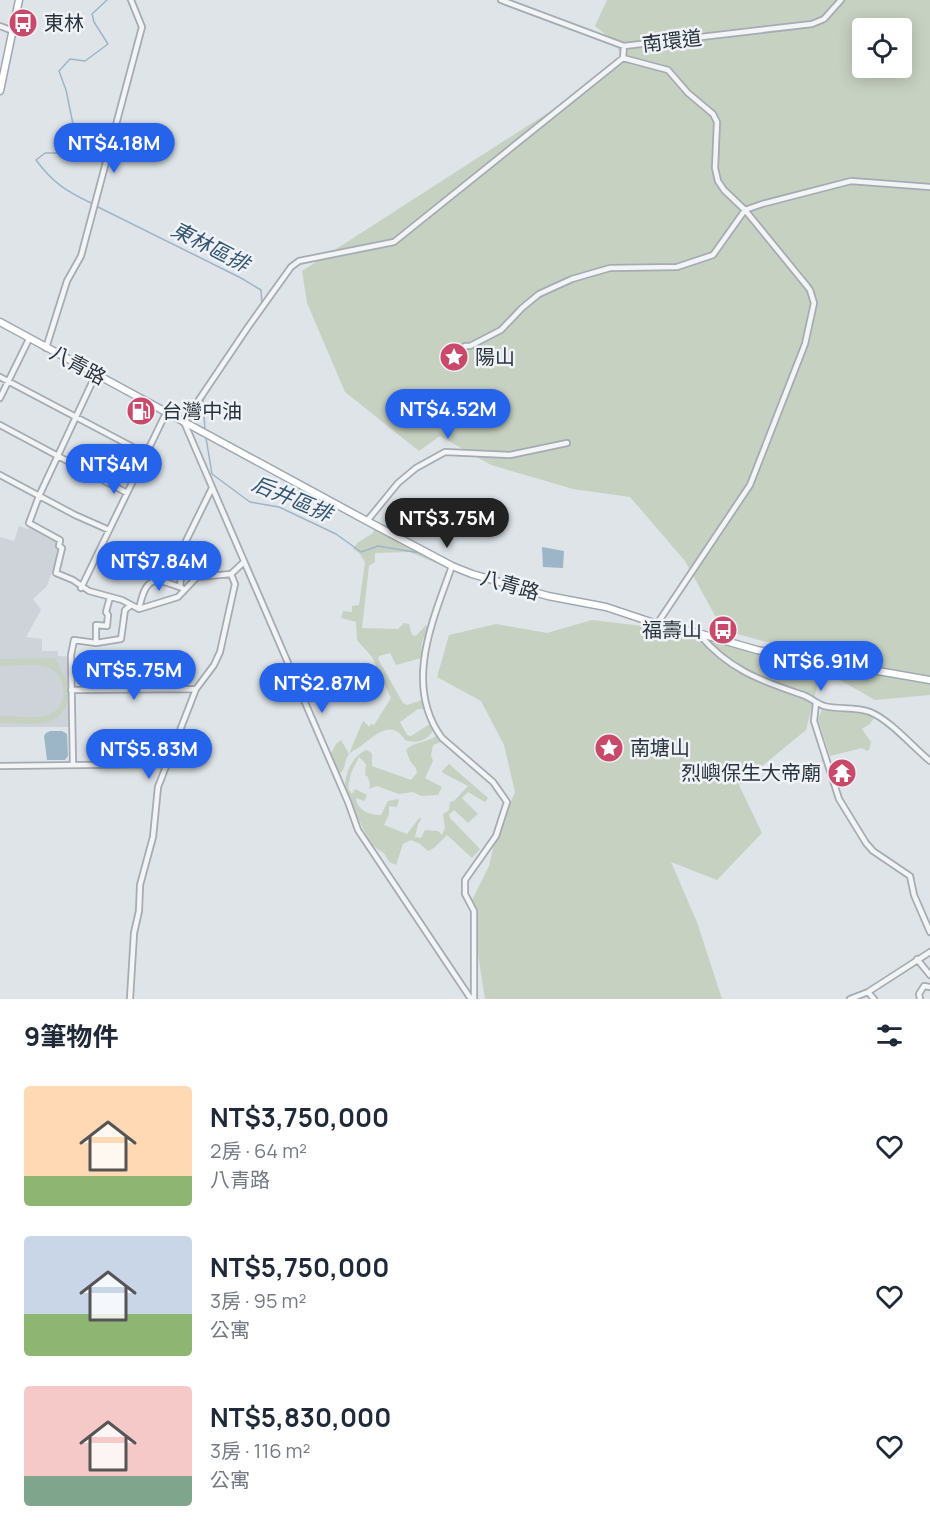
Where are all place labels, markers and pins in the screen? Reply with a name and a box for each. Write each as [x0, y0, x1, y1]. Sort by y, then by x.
bus stop icon: 東林 [7, 7, 39, 39]
place label: 東林 [44, 9, 84, 36]
pin: NT$4.18M [52, 123, 176, 174]
place icon: 陽山 [438, 341, 470, 373]
place label: 陽山 [475, 343, 515, 370]
pin: NT$4.52M [386, 389, 510, 440]
fuel station icon: 台灣中油 [125, 395, 157, 427]
place label: 台灣中油 [162, 397, 242, 424]
pin: NT$4M [72, 444, 156, 495]
pin: NT$3.75M [385, 498, 509, 549]
pin: NT$7.84M [97, 541, 221, 592]
bus stop icon: 福壽山 [707, 614, 739, 646]
place label: 福壽山 [642, 616, 702, 643]
pin: NT$6.91M [759, 641, 883, 692]
pin: NT$5.75M [72, 650, 196, 701]
pin: NT$2.87M [260, 663, 384, 714]
pin: NT$5.83M [87, 729, 211, 780]
place icon: 南塘山 [593, 732, 625, 764]
place label: 南塘山 [630, 734, 690, 761]
temple icon: 烈嶼保生大帝廟 [826, 757, 858, 789]
place label: 烈嶼保生大帝廟 [681, 759, 821, 786]

